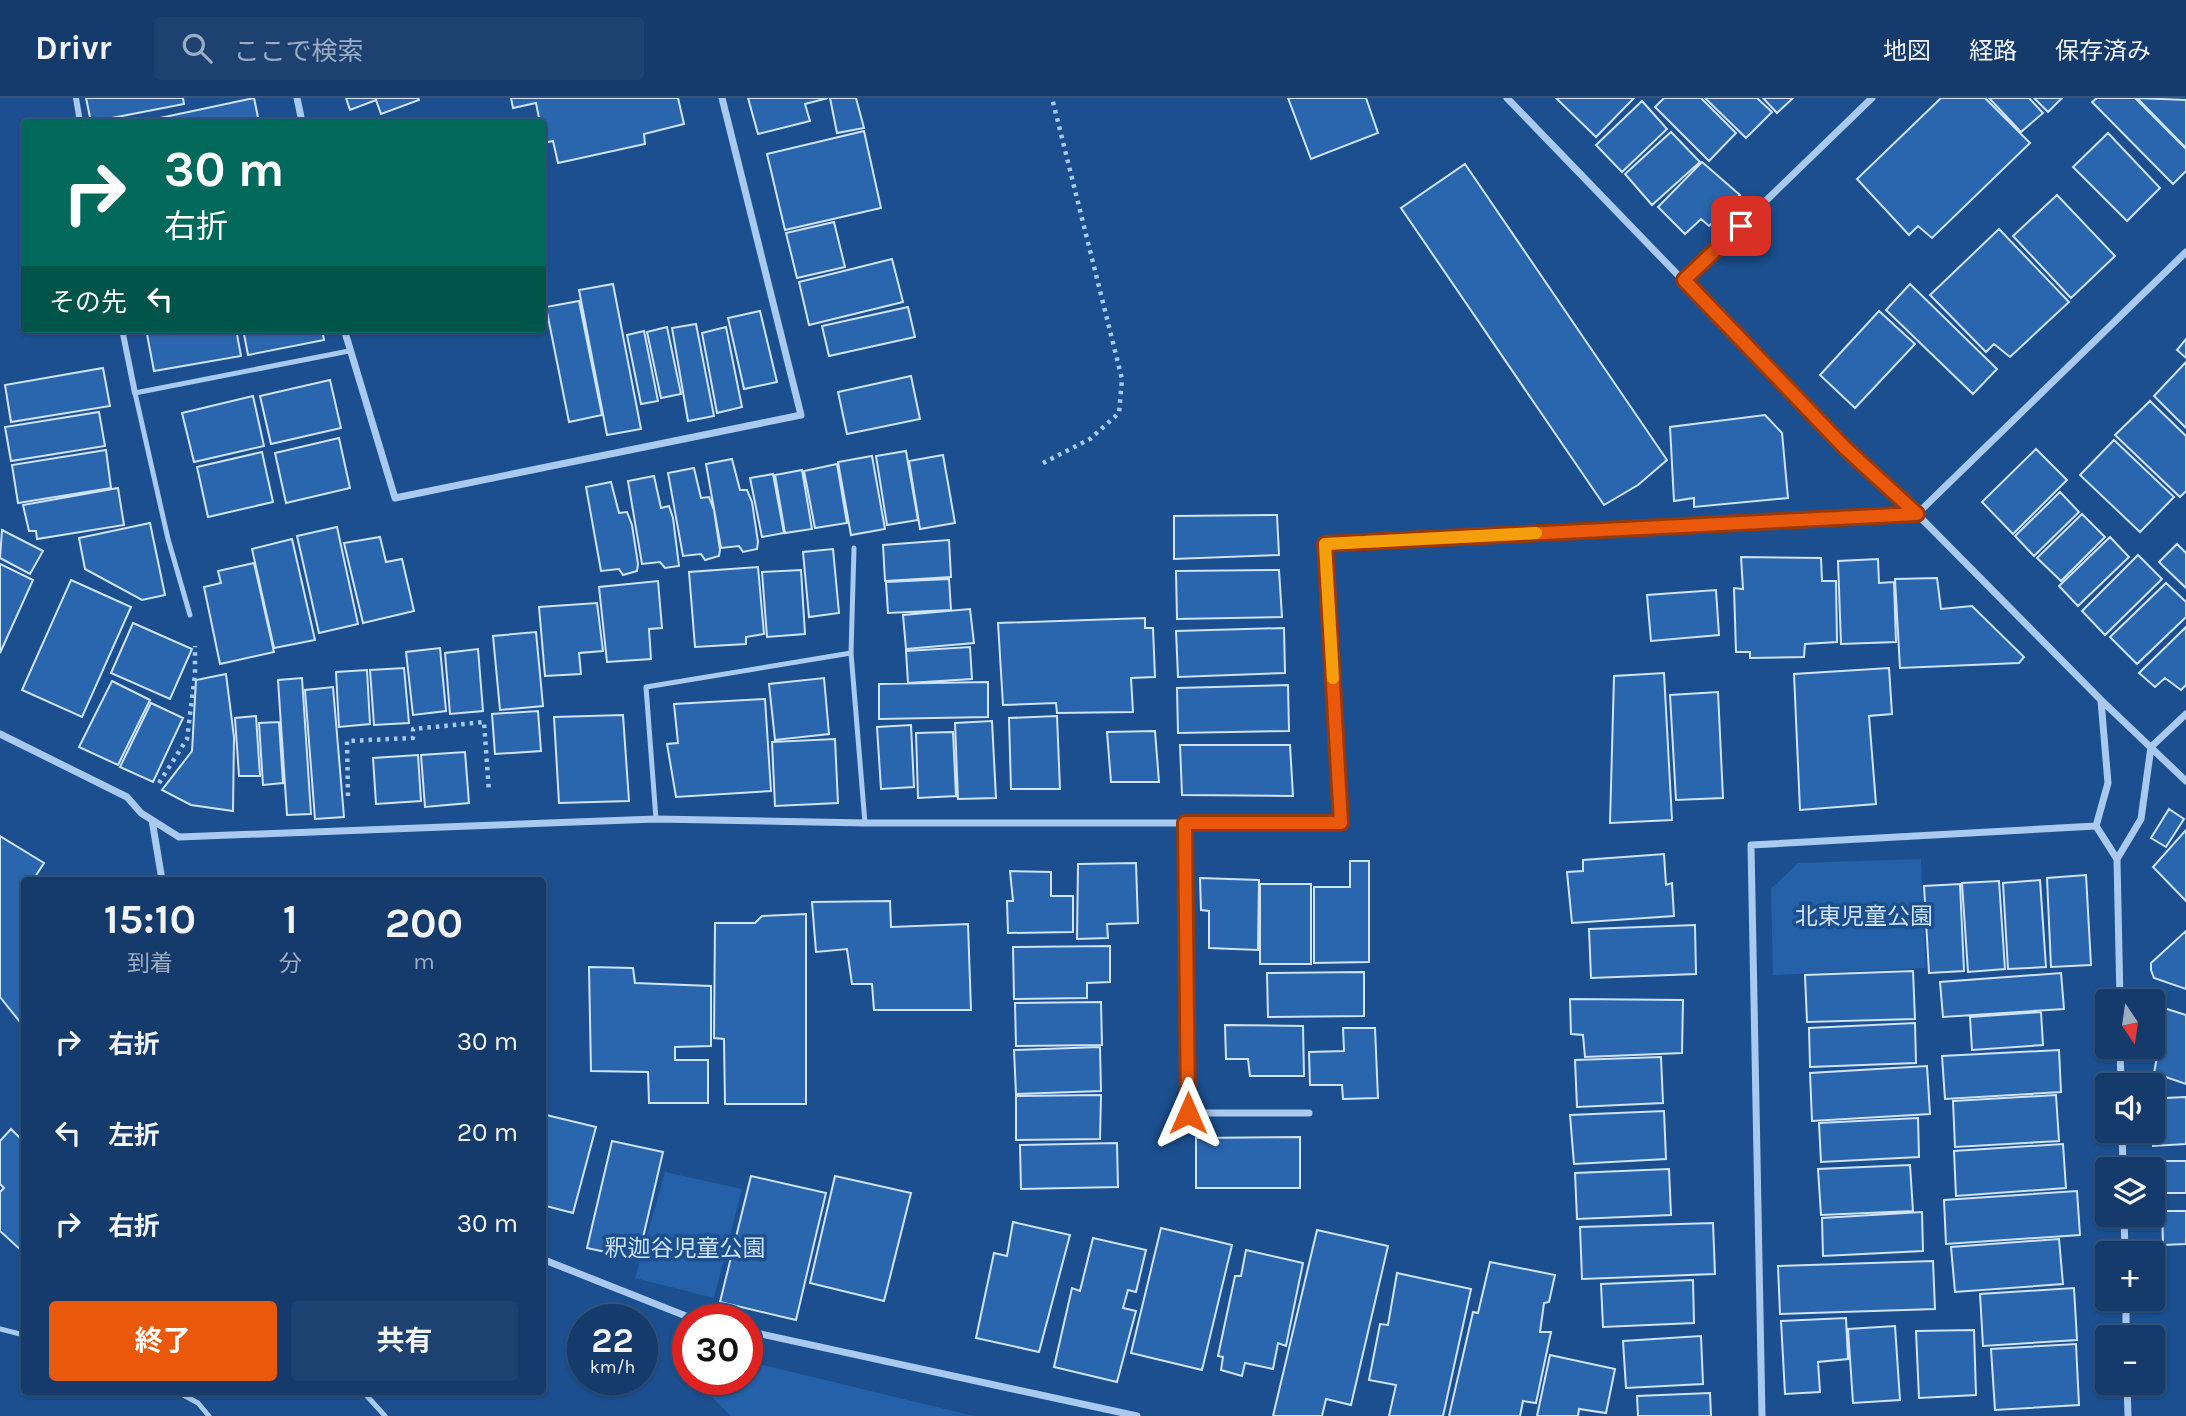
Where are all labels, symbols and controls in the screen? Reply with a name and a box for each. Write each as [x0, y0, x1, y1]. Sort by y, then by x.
search box [154, 17, 644, 80]
text: Drivr [35, 29, 112, 67]
icon: search [178, 29, 216, 67]
text: ここで検索 [234, 36, 364, 67]
text: 地図 [1883, 37, 1931, 65]
text: 経路 [1969, 37, 2017, 65]
text: 保存済み [2055, 37, 2151, 65]
text: 30 m [164, 141, 284, 198]
icon: right [49, 147, 140, 238]
pin [1711, 196, 1771, 256]
icon: arrive [1722, 207, 1760, 245]
text: 右折 [164, 208, 228, 245]
icon: left [141, 280, 179, 318]
text: その先 [49, 287, 127, 318]
text: 15:10 [104, 894, 196, 944]
text: 1 [283, 894, 298, 944]
text: 200 [385, 898, 463, 948]
park label: 北東児童公園 [1795, 903, 1933, 930]
text: m [413, 948, 435, 975]
text: 到着 [127, 950, 173, 977]
text: 分 [279, 950, 302, 977]
north arrow [2095, 989, 2165, 1059]
map controls [2095, 989, 2165, 1395]
icon: right [49, 1023, 87, 1061]
text: 30 m [457, 1026, 518, 1057]
text: 右折 [108, 1029, 160, 1060]
button: sound [2095, 1073, 2165, 1143]
position arrow [1151, 1076, 1225, 1150]
icon: left [49, 1114, 87, 1152]
text: 20 m [457, 1117, 518, 1148]
text: 左折 [108, 1120, 160, 1151]
button: layers [2095, 1157, 2165, 1227]
icon: right [49, 1205, 87, 1243]
text: 30 m [457, 1208, 518, 1239]
text: 右折 [108, 1211, 160, 1242]
park label: 釈迦谷児童公園 [605, 1235, 766, 1262]
button: + [2095, 1241, 2165, 1311]
button: 終了 [49, 1301, 277, 1381]
button: 共有 [291, 1301, 518, 1381]
speed limit sign: 30 [672, 1304, 763, 1395]
text: 22 [591, 1320, 634, 1361]
button: − [2095, 1325, 2165, 1395]
text: km/h [590, 1356, 635, 1378]

